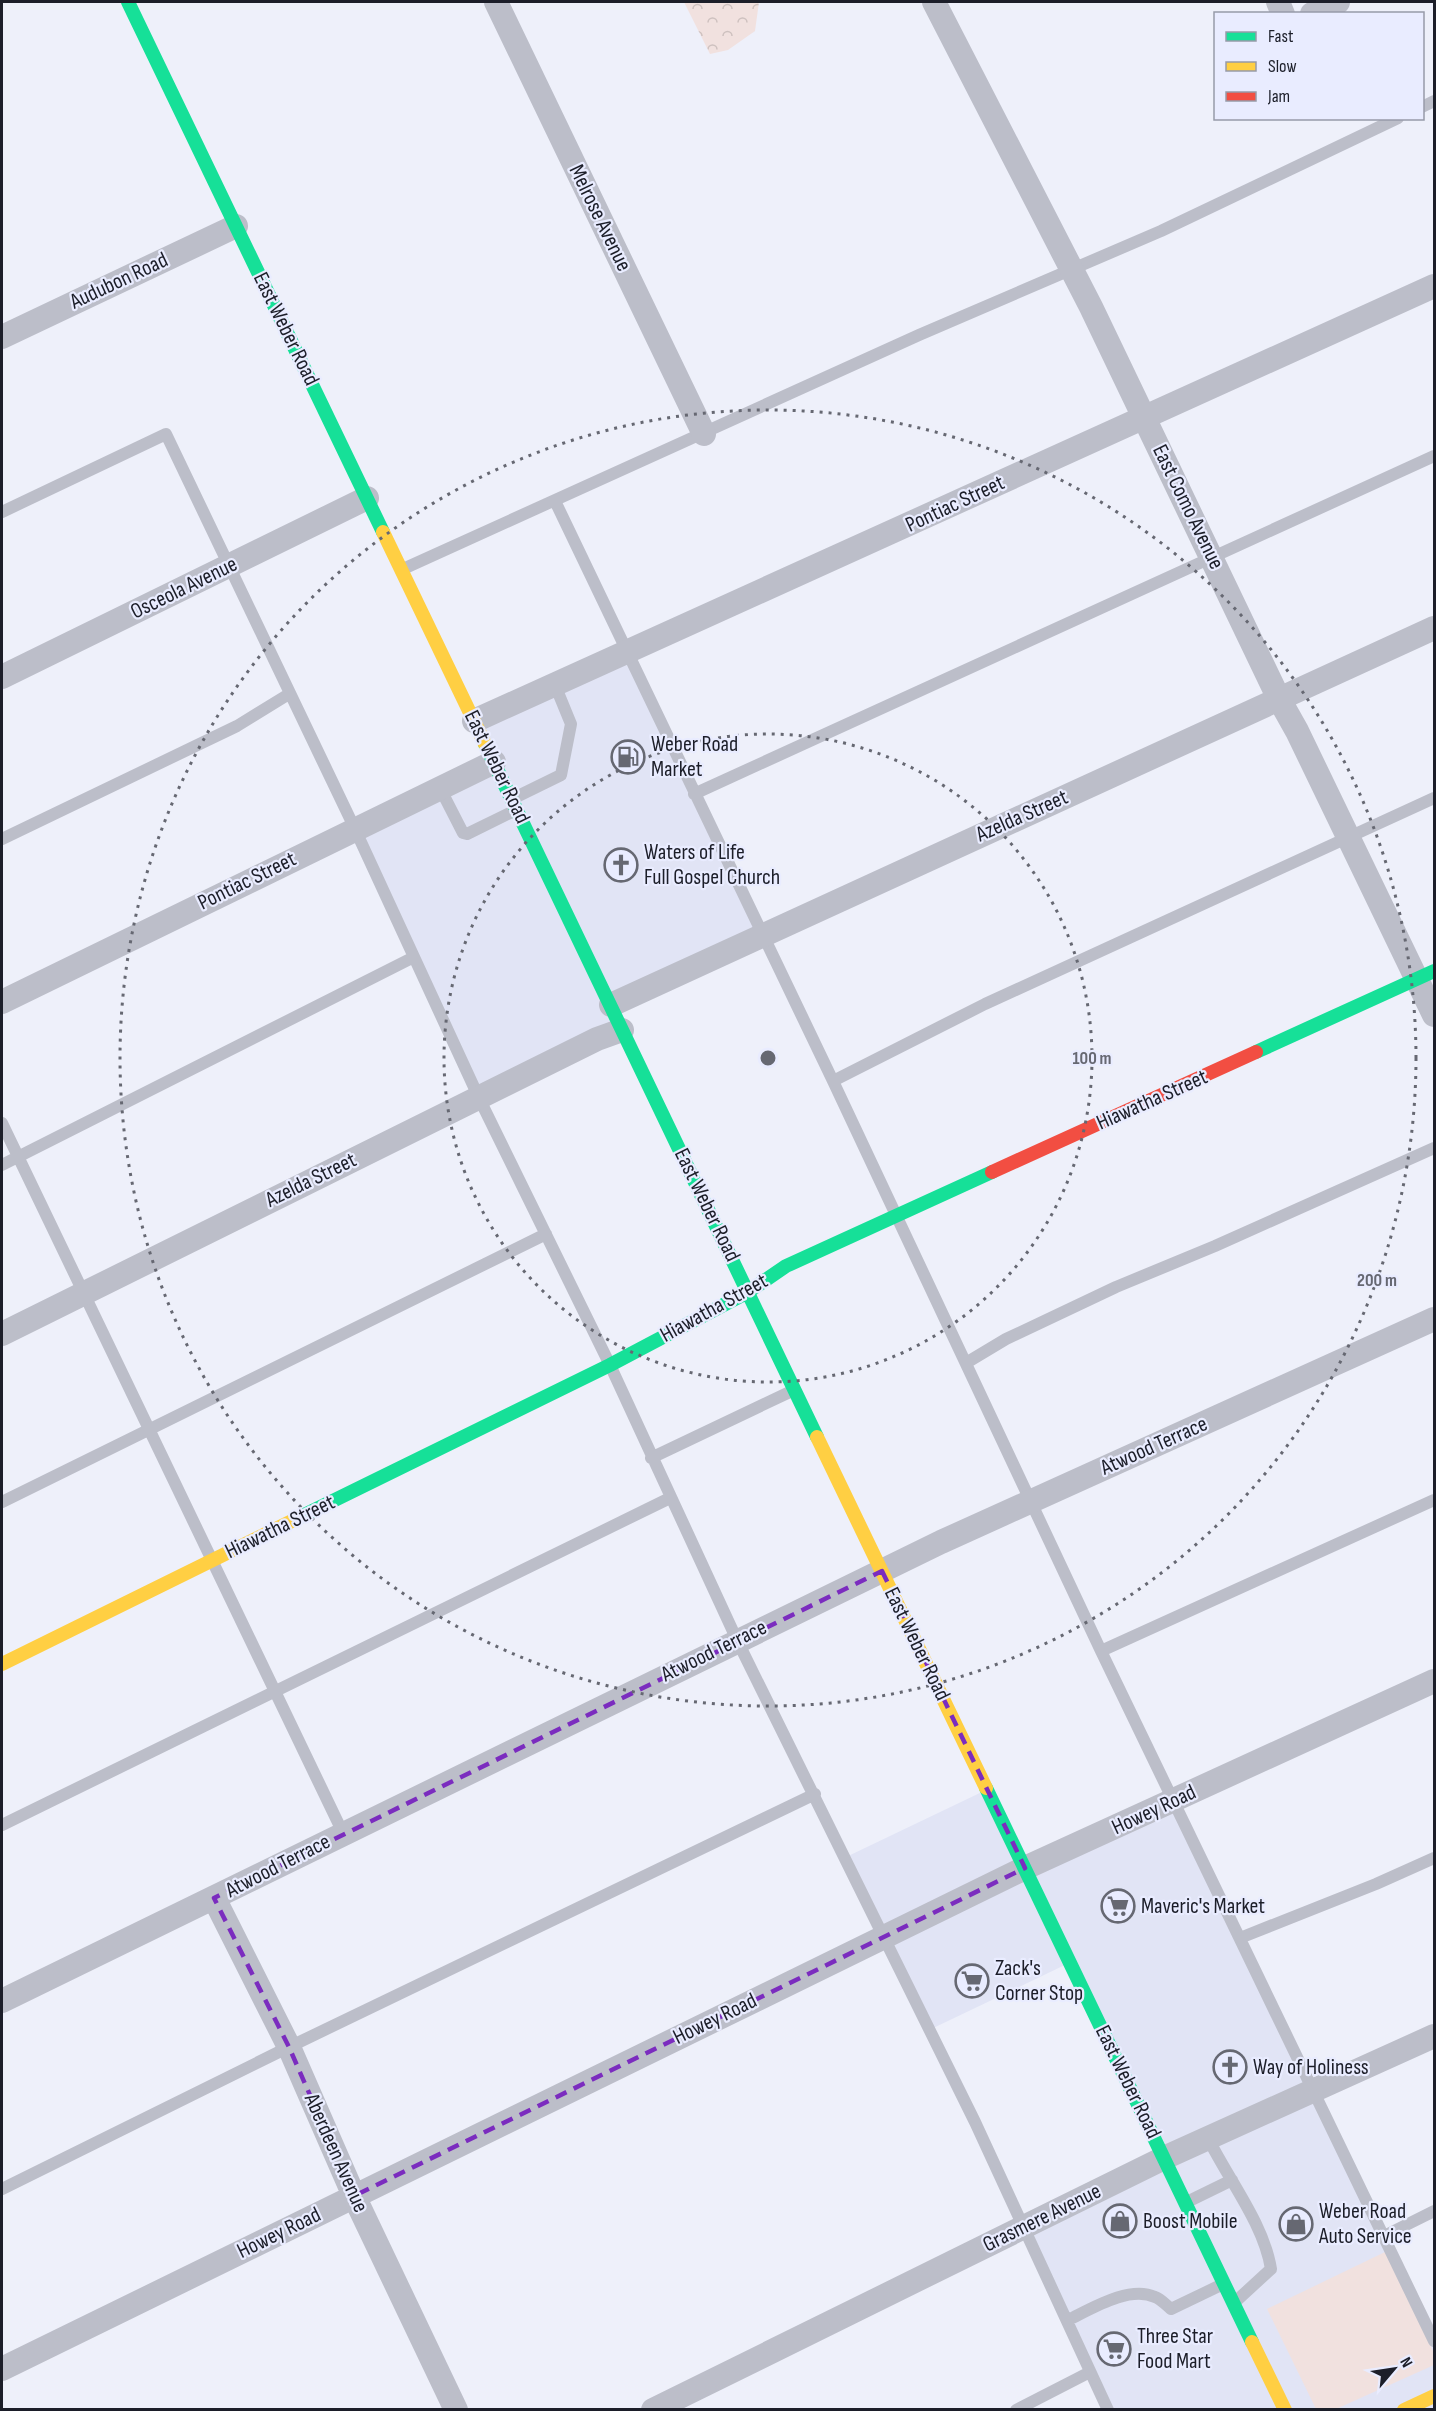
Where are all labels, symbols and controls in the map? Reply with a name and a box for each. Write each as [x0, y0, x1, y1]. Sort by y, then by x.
legend [1214, 12, 1424, 120]
text: Fast [1268, 26, 1294, 47]
text: Slow [1268, 56, 1297, 77]
text: Jam [1267, 86, 1290, 107]
street label: Melrose Avenue [563, 160, 637, 276]
street label: Audubon Road [65, 247, 172, 316]
street label: East Weber Road [247, 268, 325, 390]
street label: East Como Avenue [1146, 440, 1230, 574]
street label: Pontiac Street [901, 469, 1009, 539]
street label: Osceola Avenue [126, 551, 242, 625]
street label: East Weber Road [458, 706, 536, 828]
place label: Weber Road Market [651, 731, 738, 783]
fuel station icon: Weber Road Market [610, 739, 646, 775]
street label: Azelda Street [971, 784, 1072, 849]
place label: Waters of Life Full Gospel Church [644, 839, 780, 891]
street label: Pontiac Street [193, 846, 301, 916]
church icon: Waters of Life Full Gospel Church [603, 847, 639, 883]
centre of rings [758, 1048, 778, 1068]
text: 100 m [1073, 1048, 1112, 1069]
street label: Hiawatha Street [1092, 1063, 1212, 1136]
street label: East Weber Road [668, 1144, 746, 1266]
street label: Azelda Street [260, 1146, 361, 1214]
street label: Hiawatha Street [656, 1267, 773, 1349]
text: 200 m [1357, 1270, 1397, 1291]
street label: Atwood Terrace [1096, 1410, 1212, 1482]
street label: Hiawatha Street [221, 1489, 340, 1565]
street label: East Weber Road [878, 1583, 956, 1705]
street label: Atwood Terrace [656, 1614, 771, 1689]
street label: Howey Road [1108, 1779, 1200, 1841]
street label: Atwood Terrace [220, 1828, 335, 1904]
supermarket icon: Maveric's Market [1100, 1888, 1136, 1924]
place label: Maveric's Market [1141, 1893, 1265, 1920]
place label: Zack's Corner Stop [995, 1955, 1083, 2007]
supermarket icon: Zack's Corner Stop [954, 1963, 990, 1999]
street label: Howey Road [669, 1987, 761, 2051]
street label: East Weber Road [1089, 2021, 1167, 2143]
church icon: Way of Holiness [1212, 2049, 1248, 2085]
place label: Way of Holiness [1253, 2054, 1369, 2081]
street label: Aberdeen Avenue [297, 2088, 374, 2217]
street label: Grasmere Avenue [978, 2178, 1106, 2258]
place label: Weber Road Auto Service [1318, 2198, 1412, 2250]
street label: Howey Road [233, 2201, 325, 2265]
shop icon: Boost Mobile [1102, 2203, 1138, 2239]
shop icon: Weber Road Auto Service [1278, 2206, 1314, 2242]
place label: Boost Mobile [1143, 2208, 1238, 2235]
place label: Three Star Food Mart [1137, 2323, 1213, 2375]
supermarket icon: Three Star Food Mart [1096, 2331, 1132, 2367]
north arrow [1364, 2339, 1424, 2399]
text: N [1395, 2354, 1416, 2371]

